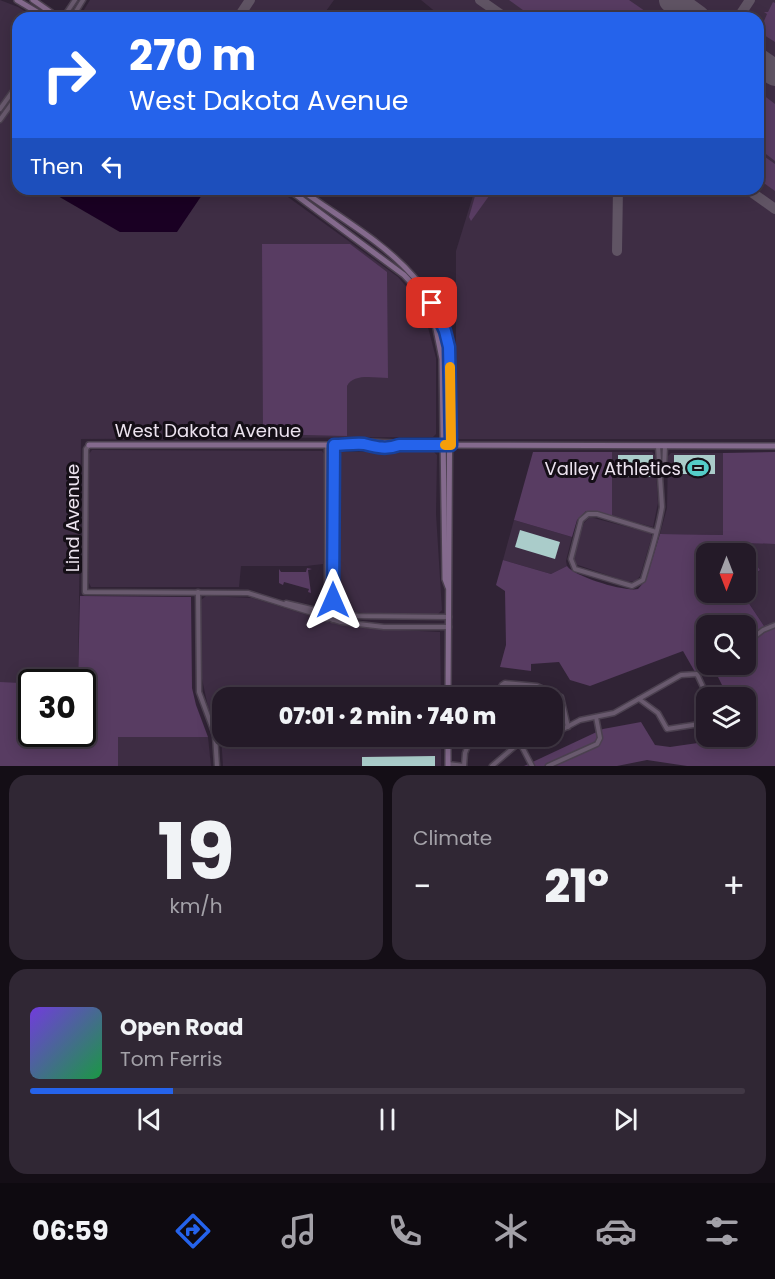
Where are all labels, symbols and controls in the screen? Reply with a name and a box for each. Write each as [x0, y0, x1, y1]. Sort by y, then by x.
text: 270 m [129, 26, 256, 85]
icon: right [30, 36, 108, 114]
text: West Dakota Avenue [129, 82, 408, 119]
icon: left [96, 150, 129, 183]
text: Then [30, 151, 84, 182]
pin [406, 277, 457, 328]
icon: arrive [415, 286, 448, 319]
street label: West Dakota Avenue [115, 418, 301, 443]
place label: Valley Athletics [545, 456, 681, 481]
sports icon: Valley Athletics [686, 456, 710, 480]
street label: Lind Avenue [60, 464, 85, 572]
north arrow [696, 543, 756, 603]
map controls [696, 543, 756, 747]
position arrow [301, 568, 365, 632]
button: search [696, 615, 756, 675]
speed limit sign: 30 [18, 669, 96, 747]
button: layers [696, 687, 756, 747]
text: 07:01 · 2 min · 740 m [279, 701, 496, 732]
text: 19 [157, 797, 235, 906]
text: Climate [413, 824, 492, 852]
text: 21° [545, 855, 609, 918]
text: − [413, 863, 431, 910]
text: + [722, 863, 745, 910]
text: km/h [169, 892, 223, 920]
text: Open Road [120, 1012, 244, 1043]
text: Tom Ferris [120, 1045, 222, 1073]
icon: previous [133, 1103, 166, 1136]
icon: pause [371, 1103, 404, 1136]
icon: next [609, 1103, 642, 1136]
icon: directions [172, 1210, 214, 1252]
icon: music [278, 1210, 320, 1252]
icon: phone [384, 1210, 426, 1252]
icon: climate [490, 1210, 532, 1252]
icon: car [595, 1210, 637, 1252]
icon: filters [701, 1210, 743, 1252]
text: 06:59 [32, 1212, 109, 1249]

